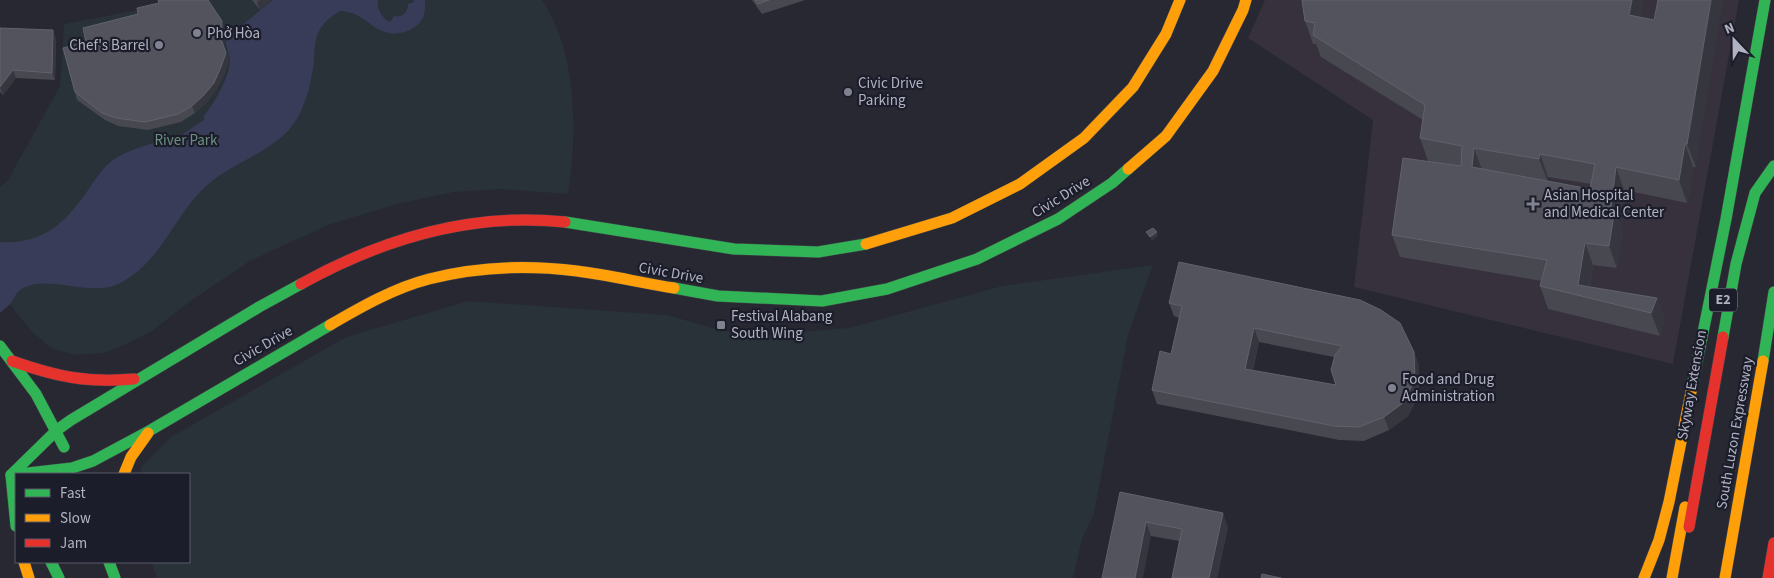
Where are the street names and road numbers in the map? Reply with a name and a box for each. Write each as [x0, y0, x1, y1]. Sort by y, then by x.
street label: Civic Drive [1028, 171, 1094, 223]
street label: Civic Drive [637, 257, 705, 289]
road number: E2 [1709, 288, 1737, 312]
street label: Civic Drive [229, 321, 297, 371]
street label: Skyway Extension [1672, 328, 1712, 442]
street label: South Luzon Expressway [1711, 355, 1759, 511]

